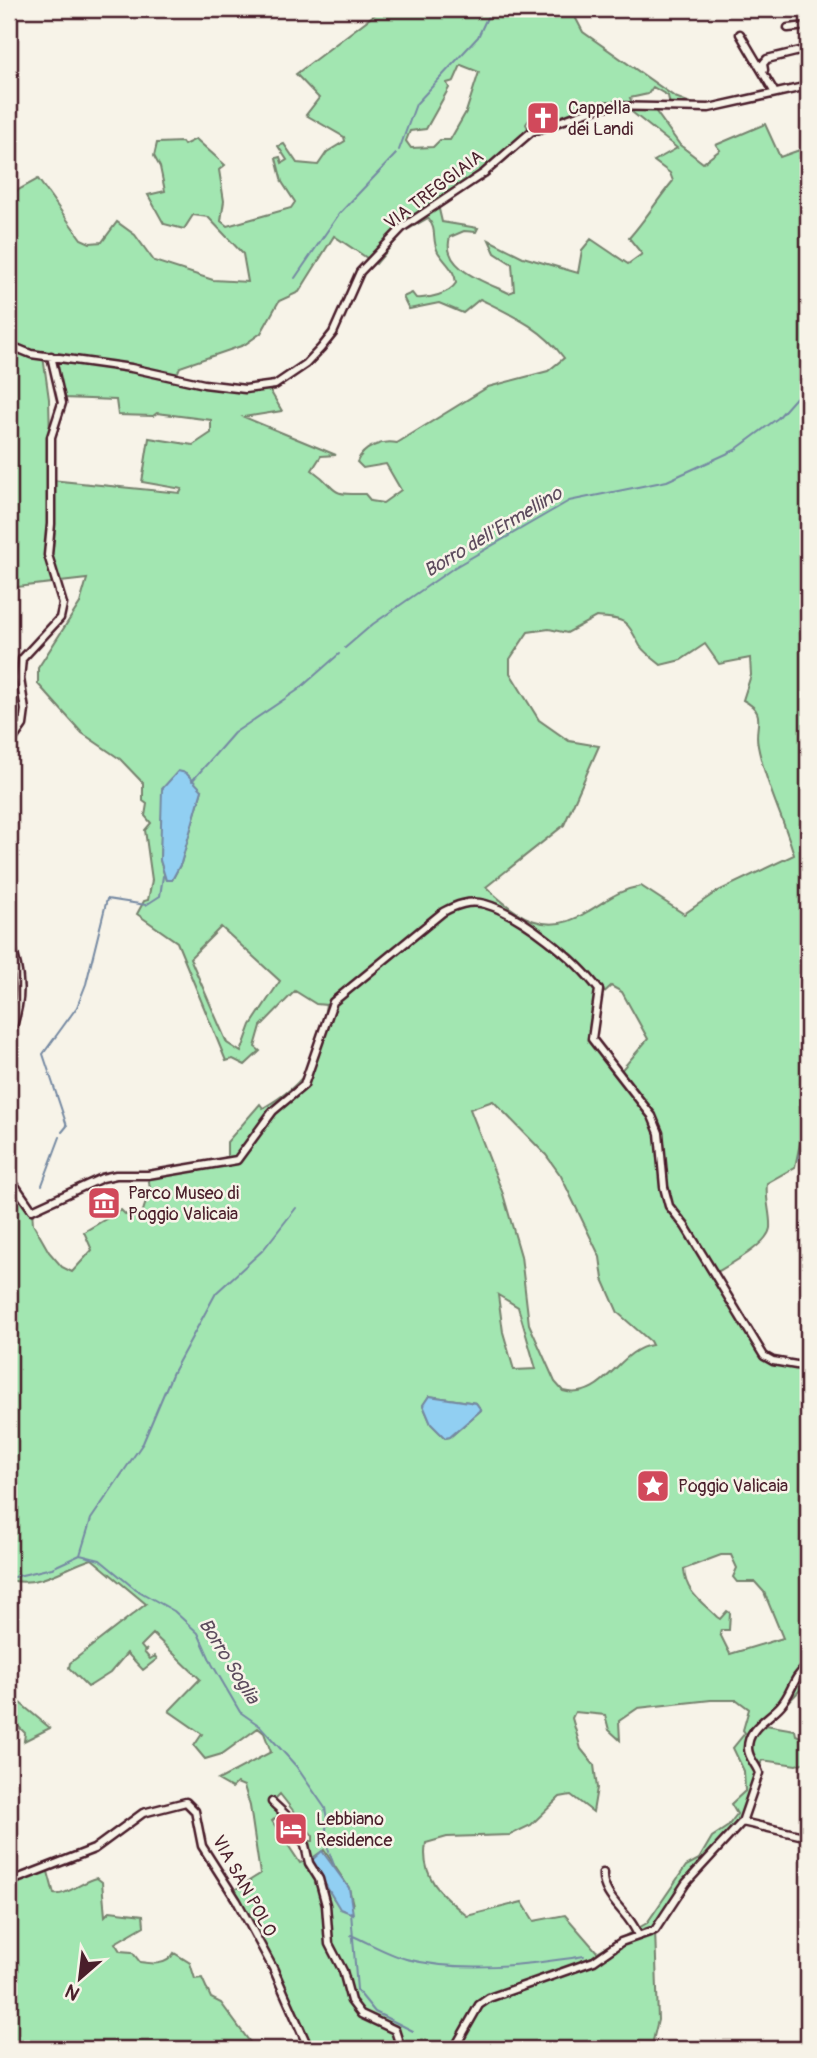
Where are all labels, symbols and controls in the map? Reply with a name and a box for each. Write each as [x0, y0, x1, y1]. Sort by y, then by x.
place label: Cappella dei Landi [568, 97, 633, 141]
church icon: Cappella dei Landi [524, 99, 562, 137]
street label: VIA TREGGIAIA [380, 145, 489, 235]
water label: Borro dell'Ermellino [420, 480, 568, 583]
place label: Parco Museo di Poggio Valicaia [128, 1182, 239, 1226]
museum icon: Parco Museo di Poggio Valicaia [85, 1184, 123, 1222]
place icon: Poggio Valicaia [634, 1467, 672, 1505]
place label: Poggio Valicaia [678, 1475, 788, 1498]
water label: Borro Soglia [193, 1614, 265, 1709]
place label: Lebbiano Residence [316, 1808, 392, 1852]
hotel icon: Lebbiano Residence [272, 1810, 310, 1848]
street label: VIA SAN POLO [207, 1831, 281, 1941]
north arrow [46, 1942, 116, 2012]
text: N [61, 1978, 84, 2006]

